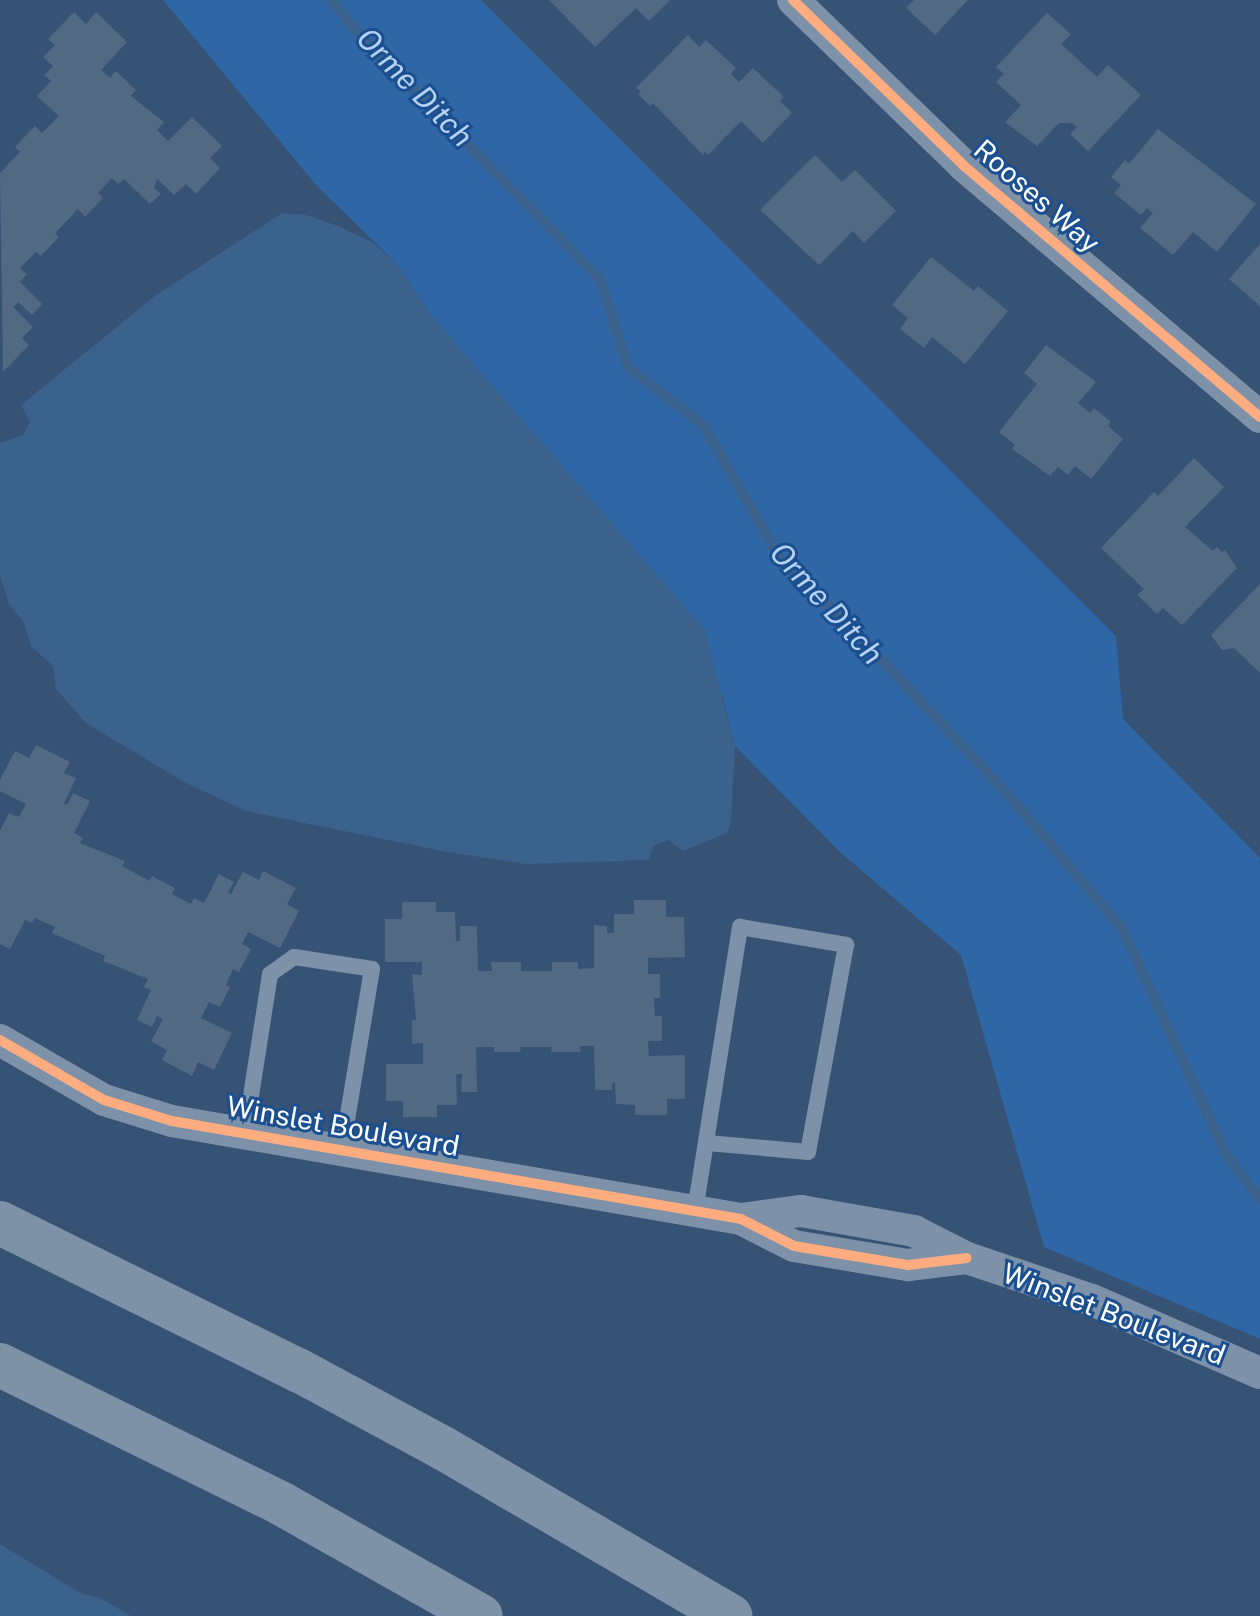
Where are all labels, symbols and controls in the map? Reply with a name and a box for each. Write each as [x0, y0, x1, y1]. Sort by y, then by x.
water label: Orme Ditch [349, 20, 481, 154]
street label: Rooses Way [967, 132, 1107, 260]
water label: Orme Ditch [763, 535, 891, 671]
street label: Winslet Boulevard [224, 1089, 462, 1163]
street label: Winslet Boulevard [998, 1256, 1230, 1372]

